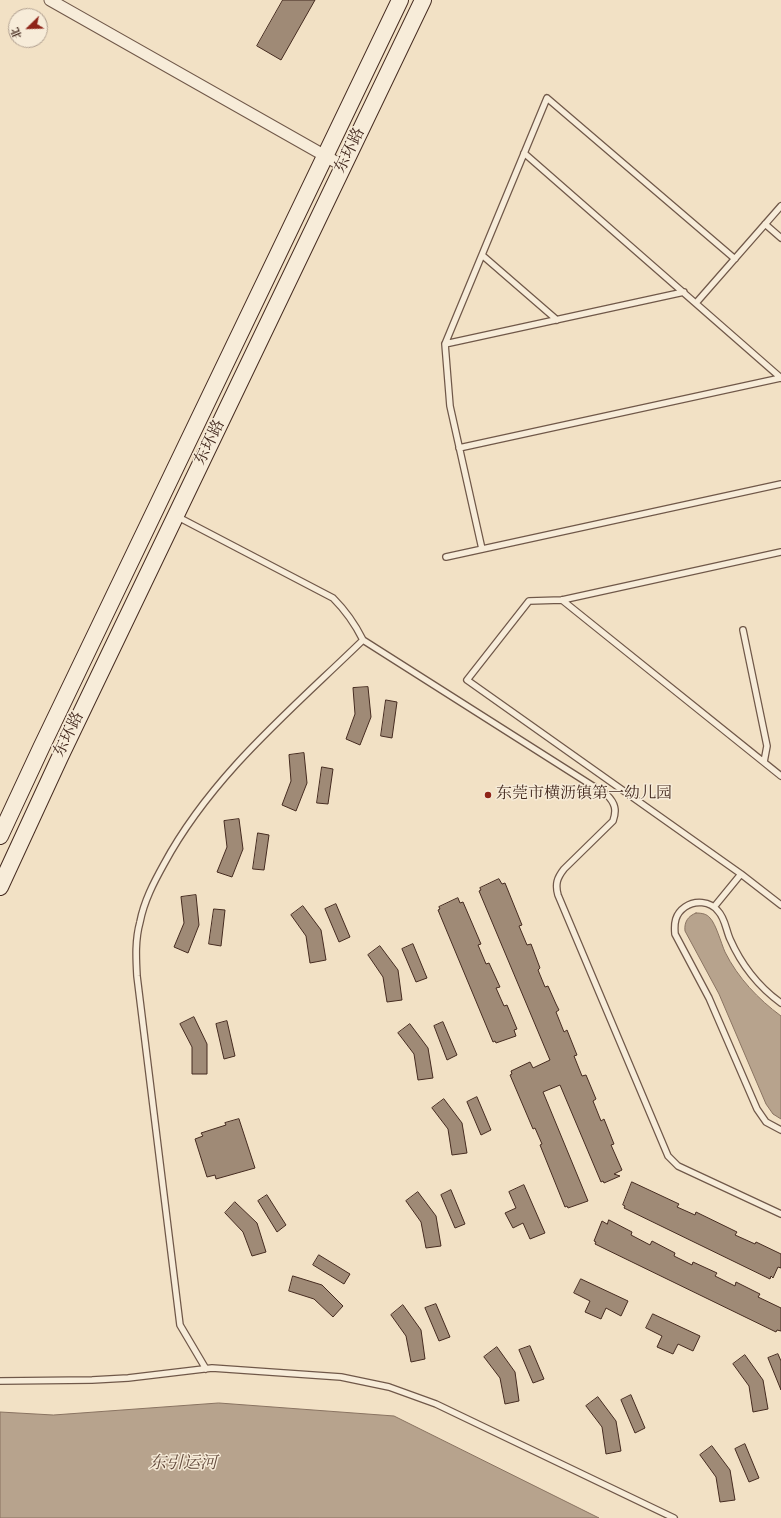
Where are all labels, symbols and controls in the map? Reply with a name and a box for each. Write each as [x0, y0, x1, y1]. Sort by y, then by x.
north arrow [8, 8, 48, 48]
text: 北 [8, 25, 26, 40]
street label: 东环路 [332, 125, 370, 177]
street label: 东环路 [192, 417, 230, 469]
street label: 东环路 [51, 709, 89, 761]
place label: 东莞市横沥镇第一幼儿园 [496, 785, 672, 805]
marker: 东莞市横沥镇第一幼儿园 [483, 790, 493, 800]
water label: 东引运河 [149, 1455, 217, 1475]

